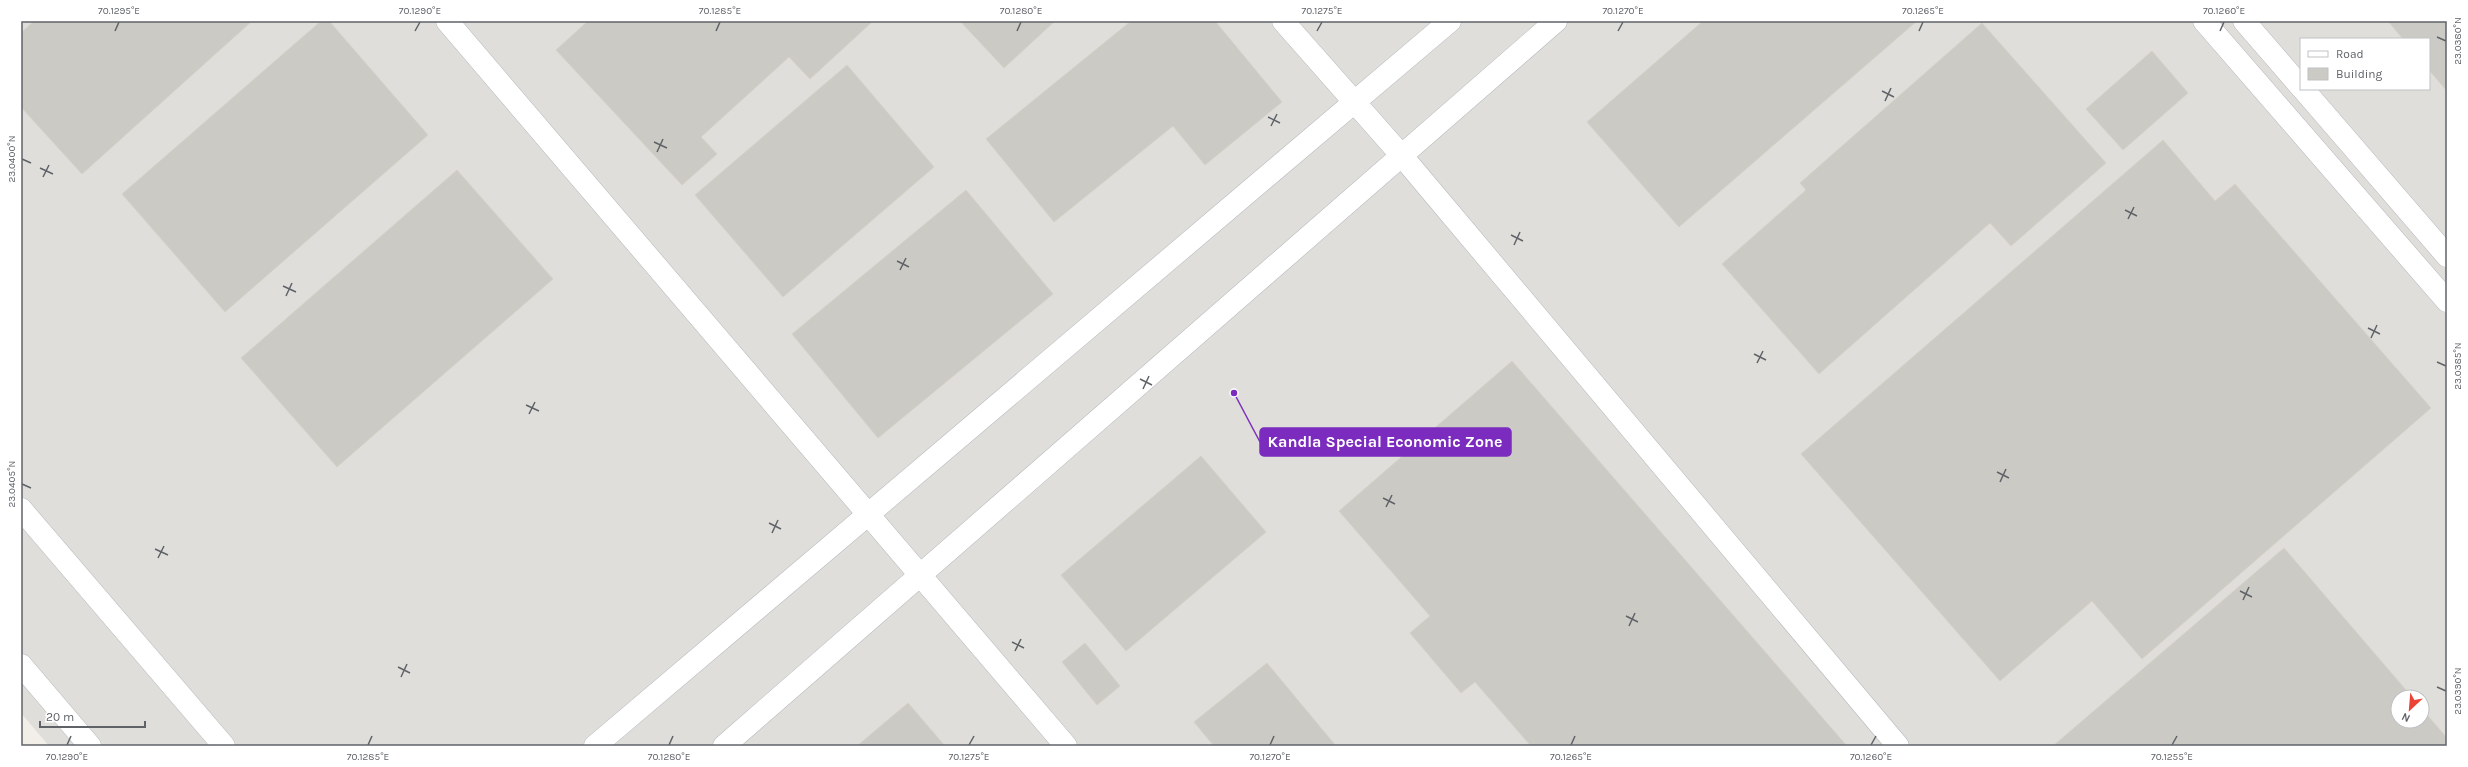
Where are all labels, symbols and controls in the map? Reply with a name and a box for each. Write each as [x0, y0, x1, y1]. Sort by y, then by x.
text: 70.1295°E [98, 5, 140, 17]
text: 70.1290°E [399, 5, 441, 17]
text: 70.1285°E [699, 5, 741, 17]
text: 70.1280°E [1000, 5, 1042, 17]
text: 70.1275°E [1302, 5, 1342, 17]
text: 70.1270°E [1602, 5, 1644, 17]
text: 70.1265°E [1902, 5, 1944, 17]
text: 70.1260°E [2203, 5, 2245, 17]
text: 23.0380°N [2452, 17, 2464, 65]
legend [2300, 38, 2430, 90]
text: Road [2336, 47, 2364, 61]
text: Building [2336, 67, 2383, 81]
text: 23.0400°N [6, 135, 18, 183]
text: 23.0385°N [2452, 342, 2464, 390]
callout: Kandla Special Economic Zone [1260, 428, 1511, 456]
text: Kandla Special Economic Zone [1268, 432, 1502, 451]
text: 23.0405°N [6, 461, 18, 507]
text: 23.0390°N [2452, 667, 2464, 715]
north arrow [2390, 689, 2430, 729]
scale bar [40, 703, 145, 729]
text: 20 m [46, 710, 74, 724]
text: N [2399, 710, 2412, 725]
text: 70.1290°E [46, 751, 88, 763]
text: 70.1285°E [347, 751, 389, 763]
text: 70.1280°E [648, 751, 690, 763]
text: 70.1275°E [949, 751, 989, 763]
text: 70.1270°E [1249, 751, 1291, 763]
text: 70.1265°E [1550, 751, 1592, 763]
text: 70.1260°E [1850, 751, 1892, 763]
text: 70.1255°E [2151, 751, 2193, 763]

